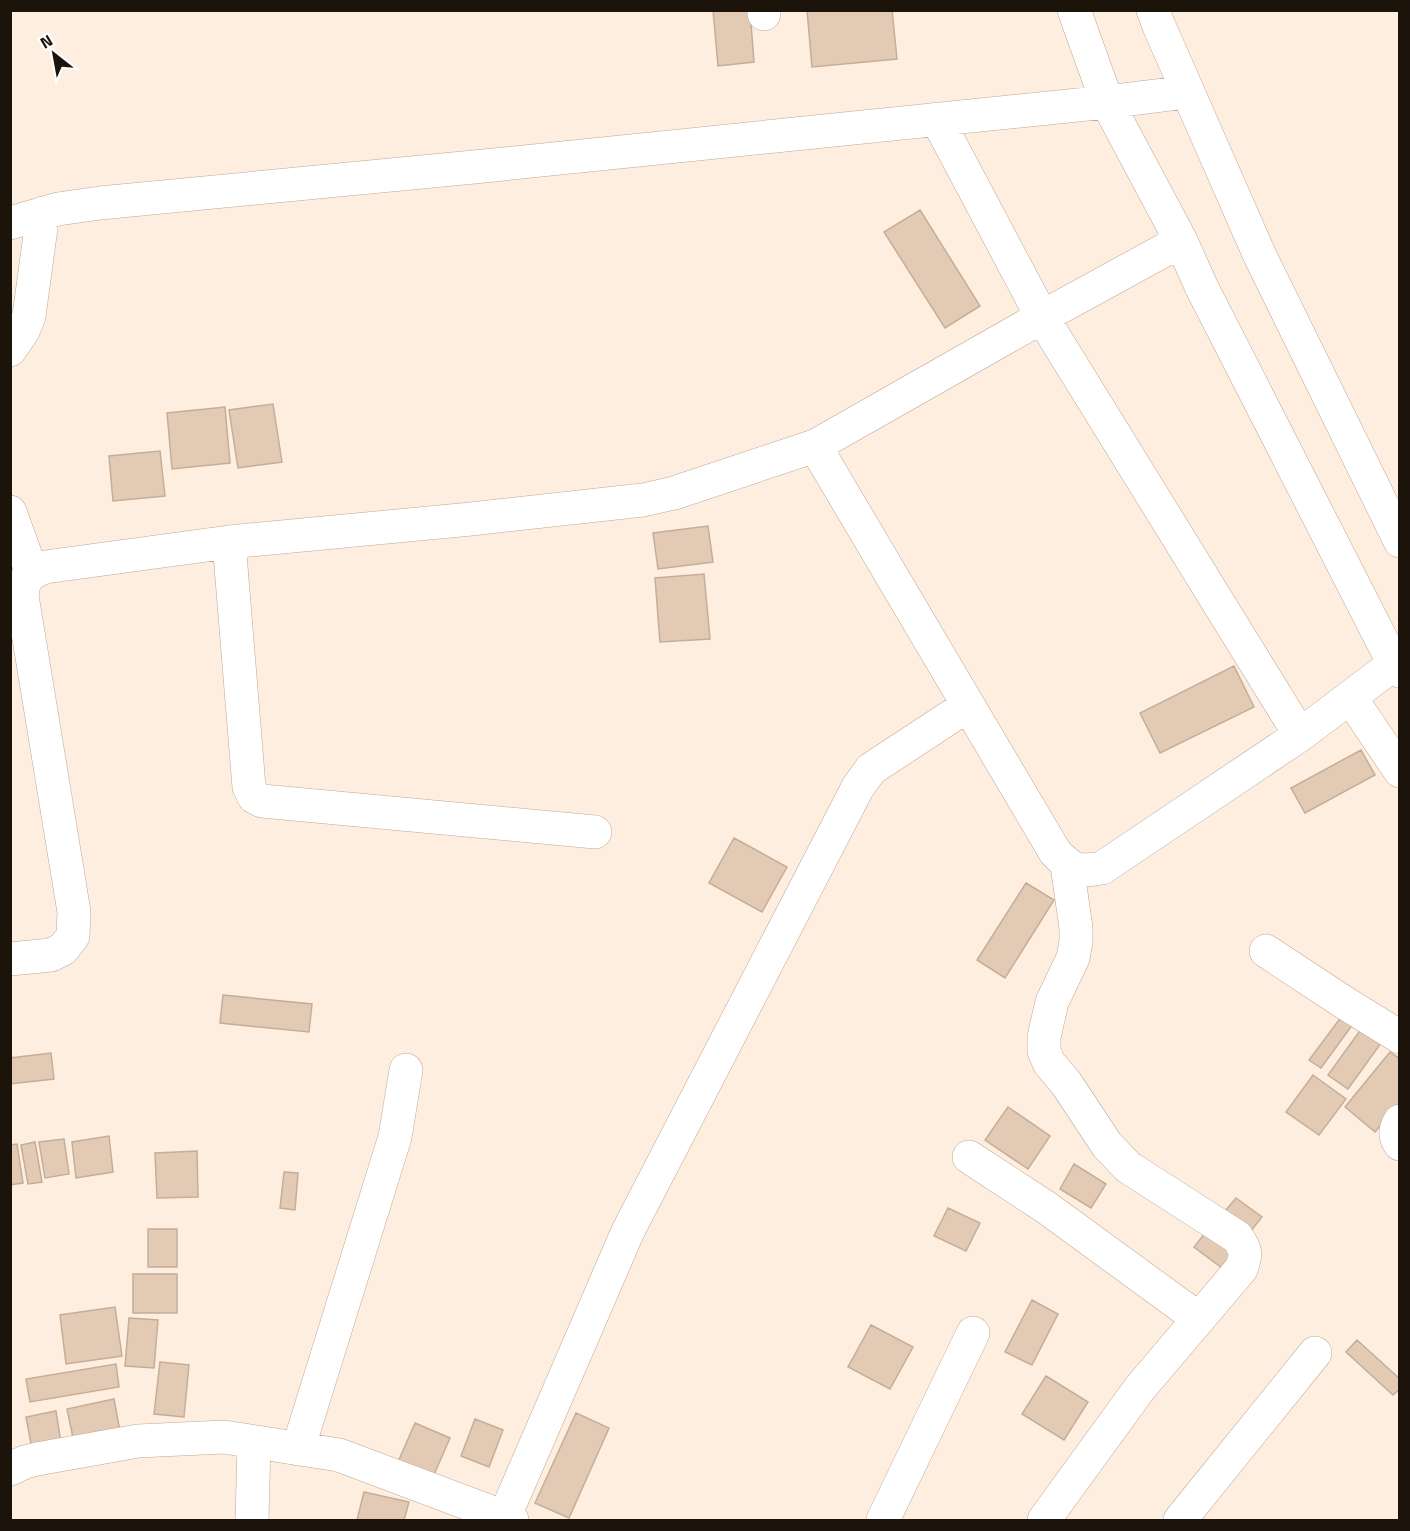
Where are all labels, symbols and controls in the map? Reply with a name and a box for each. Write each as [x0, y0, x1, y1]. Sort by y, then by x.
north arrow [24, 24, 84, 84]
text: N [35, 28, 57, 54]

